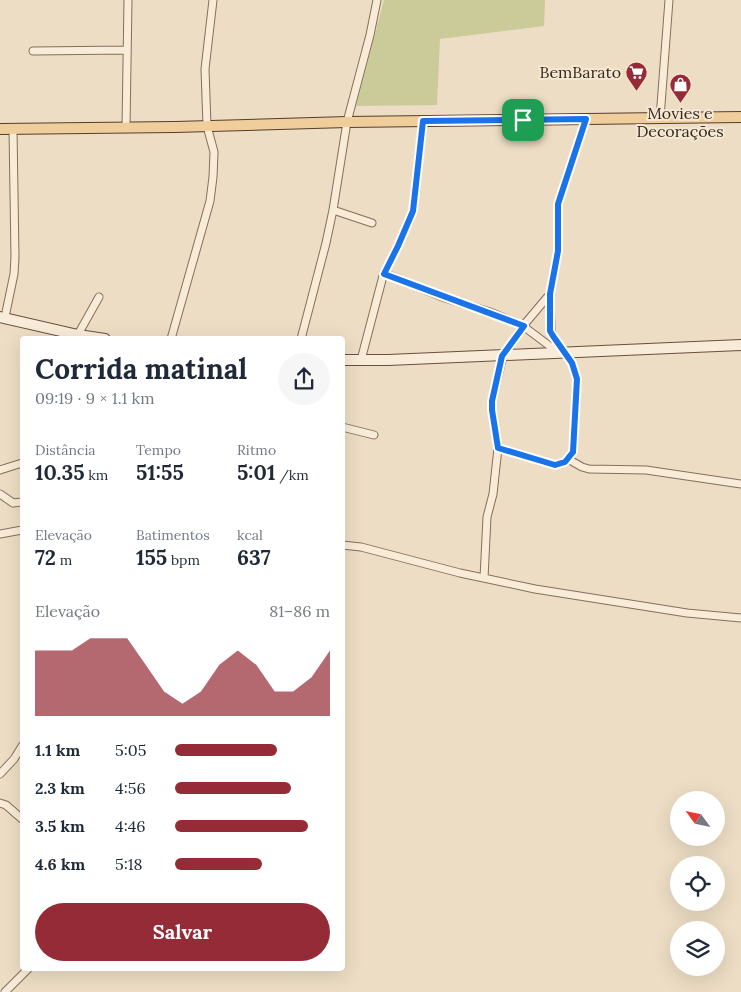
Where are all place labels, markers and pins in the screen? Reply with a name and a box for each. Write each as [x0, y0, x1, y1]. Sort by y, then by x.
supermarket icon: BemBarato [625, 60, 649, 91]
place label: BemBarato [539, 62, 621, 82]
shop icon: Movies e Decorações [668, 72, 692, 103]
pin [502, 99, 544, 141]
place label: Movies e Decorações [636, 103, 724, 141]

